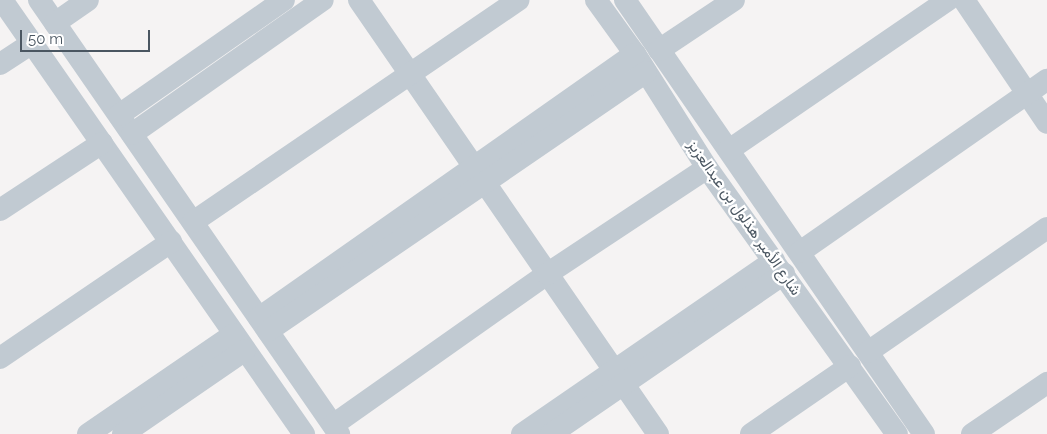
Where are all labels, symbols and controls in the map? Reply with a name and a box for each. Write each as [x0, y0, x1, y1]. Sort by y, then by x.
scale bar [22, 20, 152, 52]
text: 50 m [28, 30, 63, 48]
street label: شارع الأمير هذلول بن عبدالعزيز [683, 137, 805, 299]

